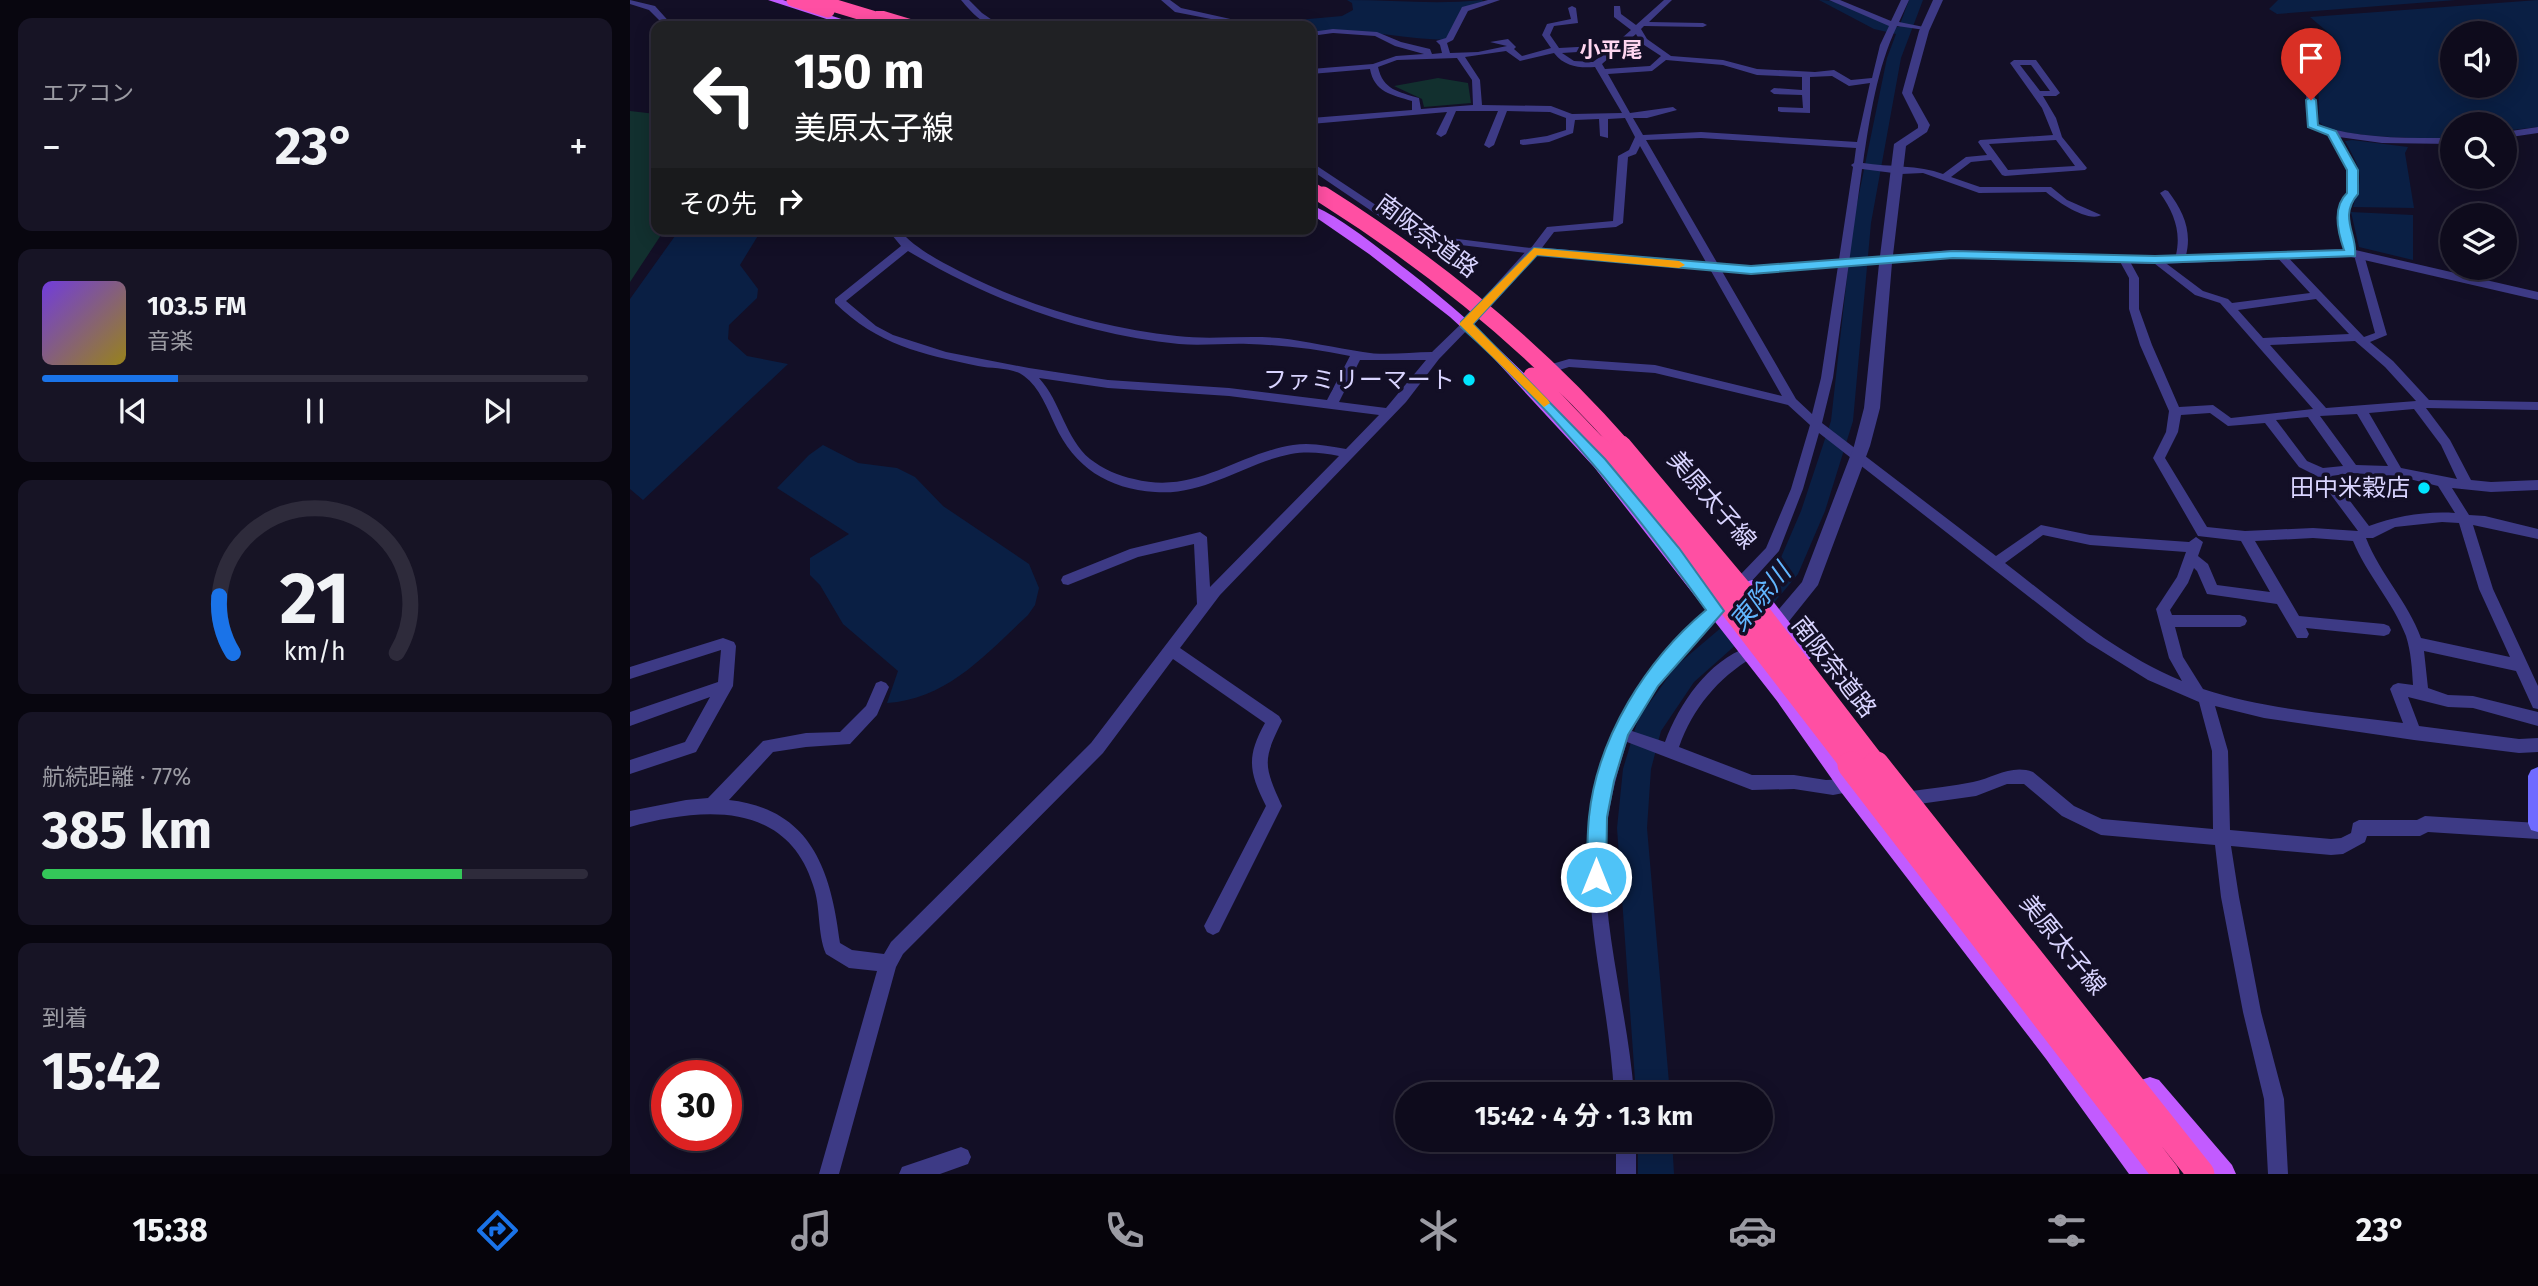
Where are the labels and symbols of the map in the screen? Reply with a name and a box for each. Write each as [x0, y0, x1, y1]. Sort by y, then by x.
pin [2281, 28, 2341, 100]
district label: 小平尾 [1580, 37, 1643, 63]
street label: 南阪奈道路 [1371, 189, 1483, 283]
place label: ファミリーマート [1263, 366, 1455, 394]
marker: ファミリーマート [1461, 372, 1477, 388]
street label: 美原太子線 [1662, 446, 1762, 554]
place label: 田中米穀店 [2290, 474, 2410, 502]
marker: 田中米穀店 [2416, 480, 2432, 496]
water label: 東除川 [1723, 555, 1799, 637]
street label: 南阪奈道路 [1786, 611, 1882, 723]
position arrow [1559, 840, 1633, 914]
street label: 美原太子線 [2014, 890, 2112, 1000]
speed limit sign: 30 [651, 1060, 742, 1151]

